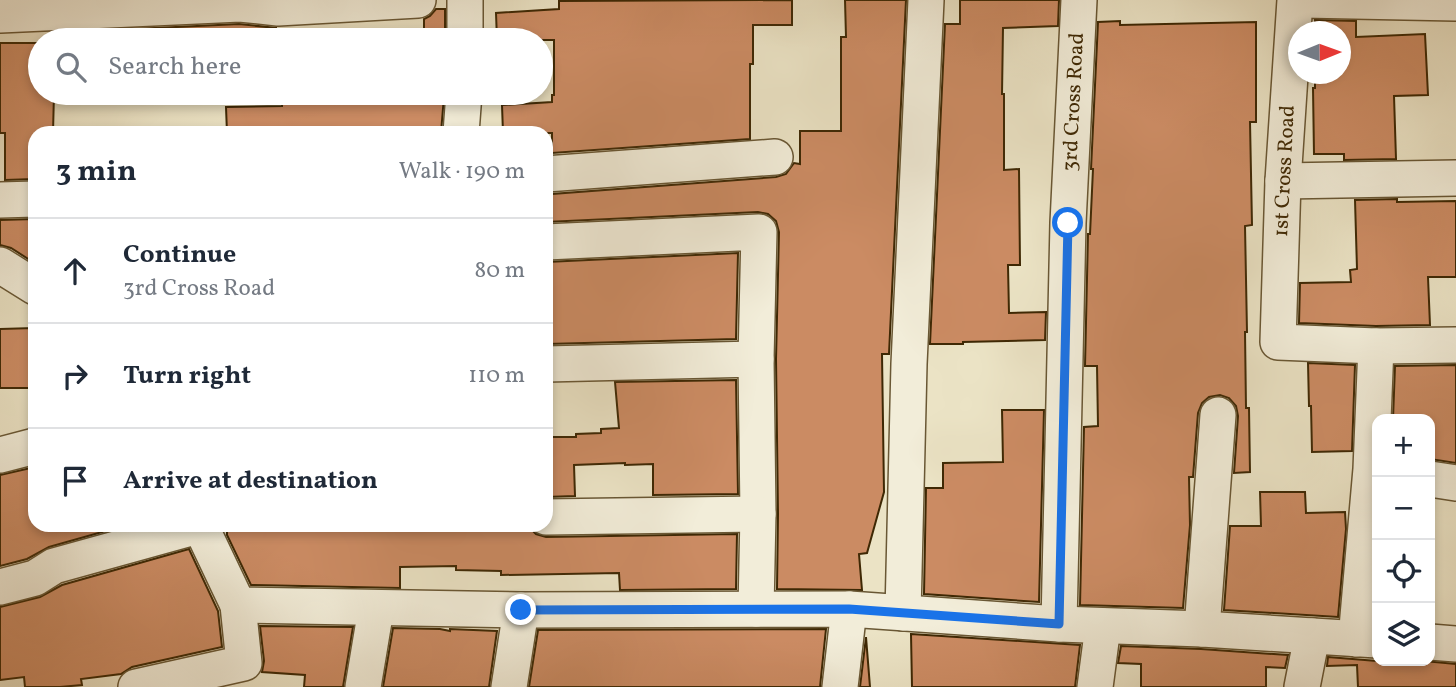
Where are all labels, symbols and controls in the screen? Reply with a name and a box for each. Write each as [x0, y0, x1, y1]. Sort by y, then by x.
north arrow [1288, 21, 1351, 84]
search box [28, 28, 553, 105]
street label: 3rd Cross Road [1056, 32, 1092, 172]
icon: search [52, 48, 90, 86]
text: Search here [108, 49, 241, 85]
street label: 1st Cross Road [1267, 104, 1303, 238]
text: 3 min [56, 151, 137, 193]
text: Walk · 190 m [399, 156, 525, 188]
route start [1052, 207, 1083, 238]
text: Continue [123, 237, 236, 273]
icon: ahead [56, 252, 94, 290]
text: 80 m [475, 255, 525, 287]
text: 3rd Cross Road [123, 273, 275, 305]
icon: right [56, 357, 94, 395]
text: Turn right [123, 358, 251, 394]
text: 110 m [468, 360, 525, 392]
map controls [1372, 414, 1435, 666]
button: + [1372, 414, 1435, 477]
icon: arrive [56, 462, 94, 500]
text: Arrive at destination [123, 463, 378, 499]
button: − [1372, 477, 1435, 540]
button: locate [1372, 540, 1435, 603]
route end [505, 594, 536, 625]
button: layers [1372, 603, 1435, 666]

